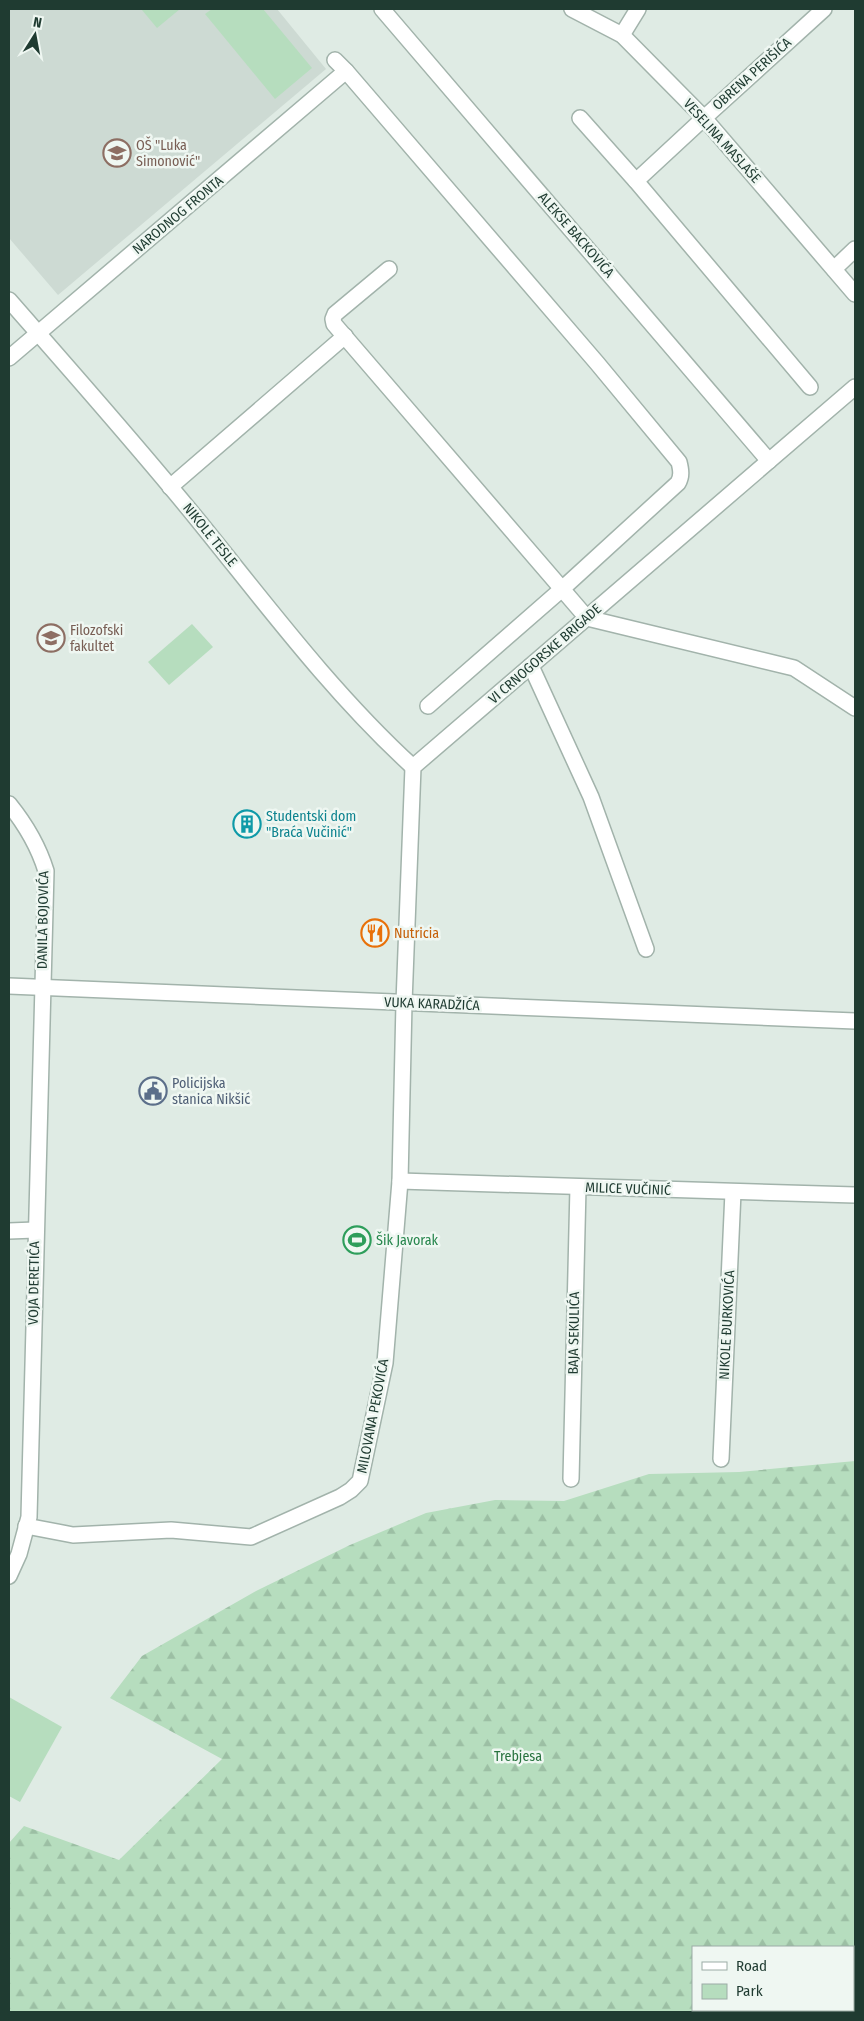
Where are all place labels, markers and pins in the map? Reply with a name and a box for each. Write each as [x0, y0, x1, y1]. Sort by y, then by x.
place label: OŠ "Luka Simonović" [136, 136, 200, 170]
school or university icon: OŠ "Luka Simonović" [102, 138, 132, 168]
place label: Filozofski fakultet [70, 622, 123, 655]
school or university icon: Filozofski fakultet [36, 623, 66, 653]
place label: Studentski dom "Braća Vučinić" [266, 808, 356, 841]
building icon: Studentski dom "Braća Vučinić" [232, 809, 262, 839]
restaurant icon: Nutricia [360, 918, 390, 948]
place label: Nutricia [394, 925, 439, 942]
place label: Policijska stanica Nikšić [172, 1075, 250, 1108]
public building icon: Policijska stanica Nikšić [138, 1076, 168, 1106]
sports icon: Šik Javorak [342, 1225, 372, 1255]
place label: Šik Javorak [376, 1231, 439, 1249]

